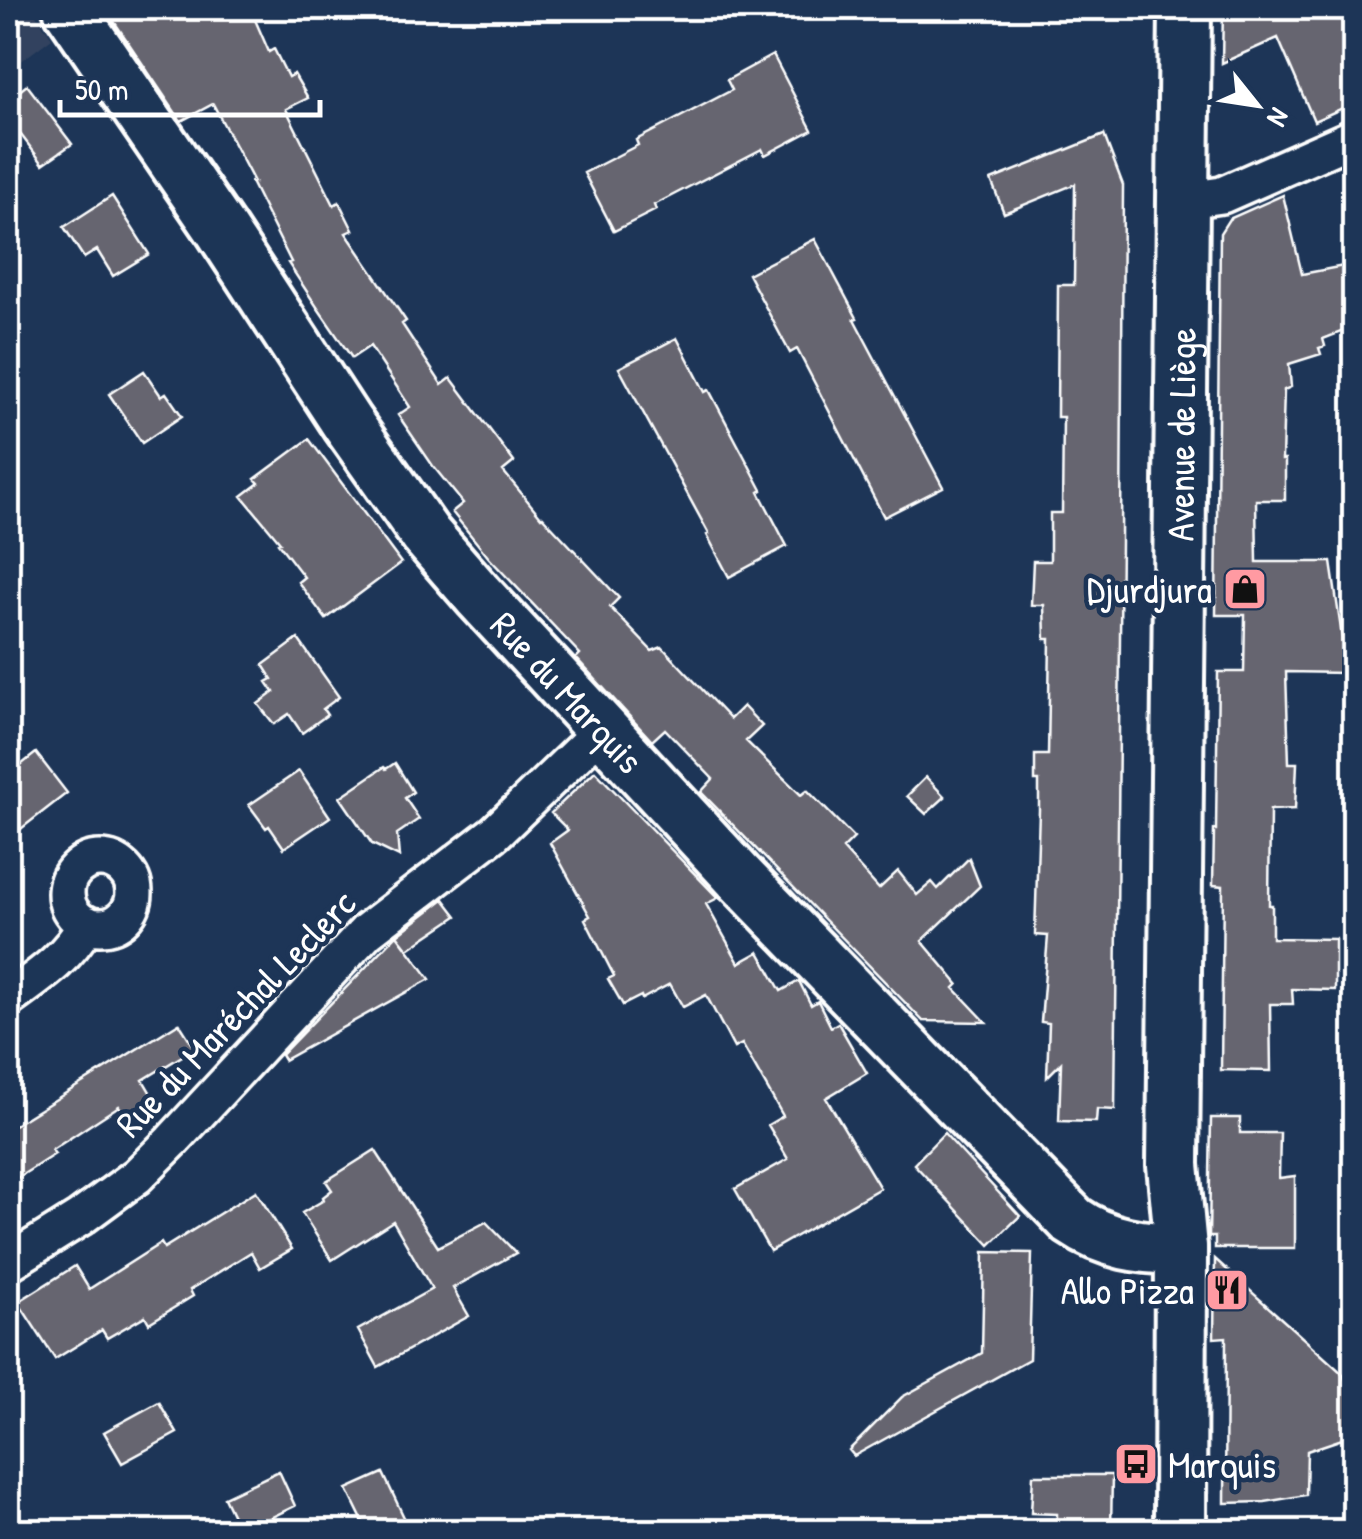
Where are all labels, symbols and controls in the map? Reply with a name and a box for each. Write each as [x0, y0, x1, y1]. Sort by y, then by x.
scale bar [60, 55, 320, 117]
north arrow [1207, 55, 1307, 155]
text: 50 m [75, 69, 128, 109]
text: N [1258, 102, 1299, 134]
street label: Avenue de Liège [1153, 327, 1208, 542]
place label: Djurdjura [1087, 563, 1212, 615]
shop icon: Djurdjura [1222, 566, 1268, 612]
street label: Rue du Marquis [480, 600, 656, 784]
street label: Rue du Maréchal Leclerc [103, 878, 367, 1148]
place label: Allo Pizza [1061, 1264, 1194, 1316]
restaurant icon: Allo Pizza [1204, 1267, 1250, 1313]
place label: Marquis [1168, 1438, 1276, 1490]
bus stop icon: Marquis [1113, 1441, 1159, 1487]

